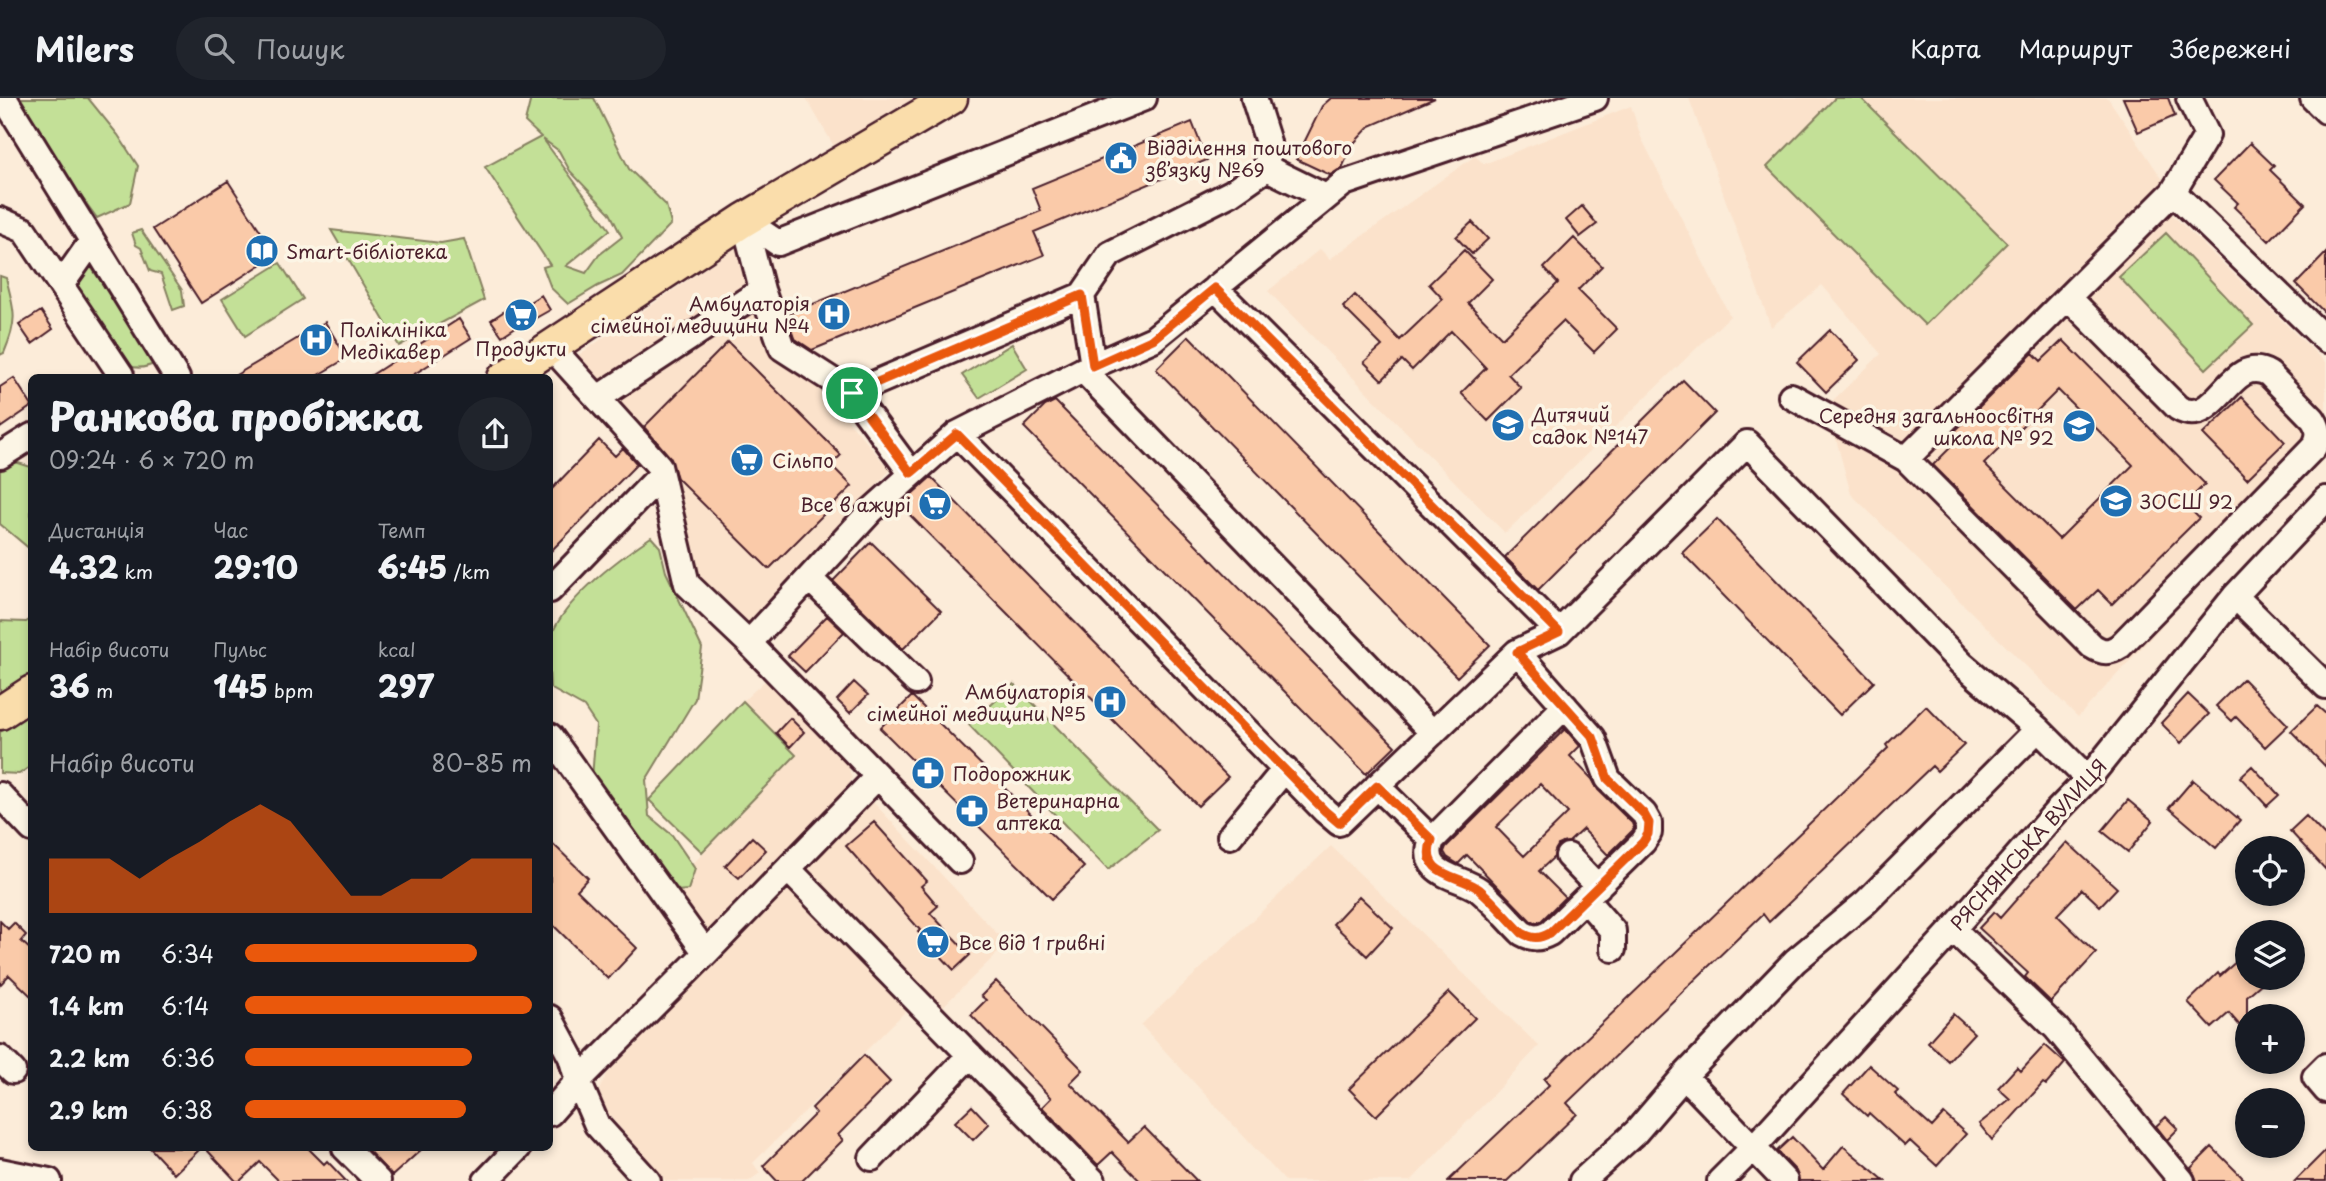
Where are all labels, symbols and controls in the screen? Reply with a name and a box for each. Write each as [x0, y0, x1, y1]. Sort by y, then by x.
search box [176, 17, 666, 80]
text: Milers [35, 23, 134, 73]
icon: search [200, 29, 238, 67]
text: Пошук [256, 29, 345, 68]
text: Карта [1910, 30, 1981, 66]
text: Маршрут [2019, 30, 2132, 66]
text: Збережені [2170, 30, 2291, 66]
place label: Відділення поштового зв’язку №69 [1145, 133, 1352, 183]
public building icon: Відділення поштового зв’язку №69 [1102, 139, 1140, 177]
library icon: Smart-бібліотека [243, 232, 281, 270]
place label: Smart-бібліотека [286, 237, 447, 265]
place label: Амбулаторія сімейної медицини №4 [590, 289, 810, 339]
hospital icon: Амбулаторія сімейної медицини №4 [815, 295, 853, 333]
supermarket icon: Продукти [502, 296, 540, 334]
place label: Поліклініка Медікавер [340, 315, 447, 365]
hospital icon: Поліклініка Медікавер [297, 321, 335, 359]
place label: Продукти [475, 334, 567, 362]
pin [822, 363, 882, 423]
icon: arrive [833, 374, 871, 412]
text: Ранкова пробіжка [49, 387, 423, 444]
button: share [458, 397, 532, 471]
place label: Дитячий садок №147 [1531, 400, 1648, 450]
place label: Середня загальноосвітня школа № 92 [1819, 401, 2054, 451]
school or university icon: Дитячий садок №147 [1489, 406, 1527, 444]
school or university icon: Середня загальноосвітня школа № 92 [2060, 407, 2098, 445]
supermarket icon: Сільпо [728, 441, 766, 479]
text: 09:24 · 6 × 720 m [49, 442, 255, 477]
place label: Сільпо [772, 446, 834, 474]
school or university icon: ЗОСШ 92 [2097, 482, 2135, 520]
supermarket icon: Все в ажурі [916, 485, 954, 523]
place label: ЗОСШ 92 [2140, 487, 2233, 515]
place label: Все в ажурі [800, 490, 911, 518]
text: Дистанція [49, 516, 145, 544]
text: Час [213, 516, 248, 544]
text: Темп [378, 516, 426, 544]
text: 4.32 [49, 544, 118, 589]
text: 29:10 [213, 544, 298, 589]
text: 6:45 [378, 544, 447, 589]
text: km [118, 557, 153, 585]
text: /km [447, 557, 490, 585]
text: Набір висоти [49, 635, 169, 663]
text: Пульс [213, 635, 267, 663]
text: kcal [378, 635, 416, 663]
text: 36 [49, 663, 90, 708]
text: 145 [213, 663, 268, 708]
text: 297 [378, 663, 434, 708]
text: m [90, 676, 113, 704]
text: bpm [268, 676, 313, 704]
place label: Амбулаторія сімейної медицини №5 [867, 677, 1086, 727]
hospital icon: Амбулаторія сімейної медицини №5 [1091, 683, 1129, 721]
text: Набір висоти [49, 745, 195, 780]
text: 80–85 m [432, 745, 532, 780]
street label: РЯСНЯНСЬКА ВУЛИЦЯ [1943, 752, 2113, 936]
pharmacy icon: Подорожник [909, 754, 947, 792]
place label: Подорожник [953, 759, 1072, 787]
place label: Ветеринарна аптека [996, 786, 1120, 836]
pharmacy icon: Ветеринарна аптека [953, 792, 991, 830]
map controls [2235, 836, 2305, 1158]
button: locate [2235, 836, 2305, 906]
button: layers [2235, 920, 2305, 990]
supermarket icon: Все від 1 гривні [914, 923, 952, 961]
place label: Все від 1 гривні [958, 928, 1105, 956]
text: 720 m [49, 936, 121, 971]
text: 6:34 [161, 936, 214, 971]
text: 1.4 km [49, 988, 124, 1023]
text: 6:14 [161, 988, 209, 1023]
button: + [2235, 1004, 2305, 1074]
text: 2.2 km [49, 1040, 130, 1075]
text: 6:36 [161, 1040, 215, 1075]
button: − [2235, 1088, 2305, 1158]
text: 2.9 km [49, 1092, 128, 1127]
text: 6:38 [161, 1092, 213, 1127]

